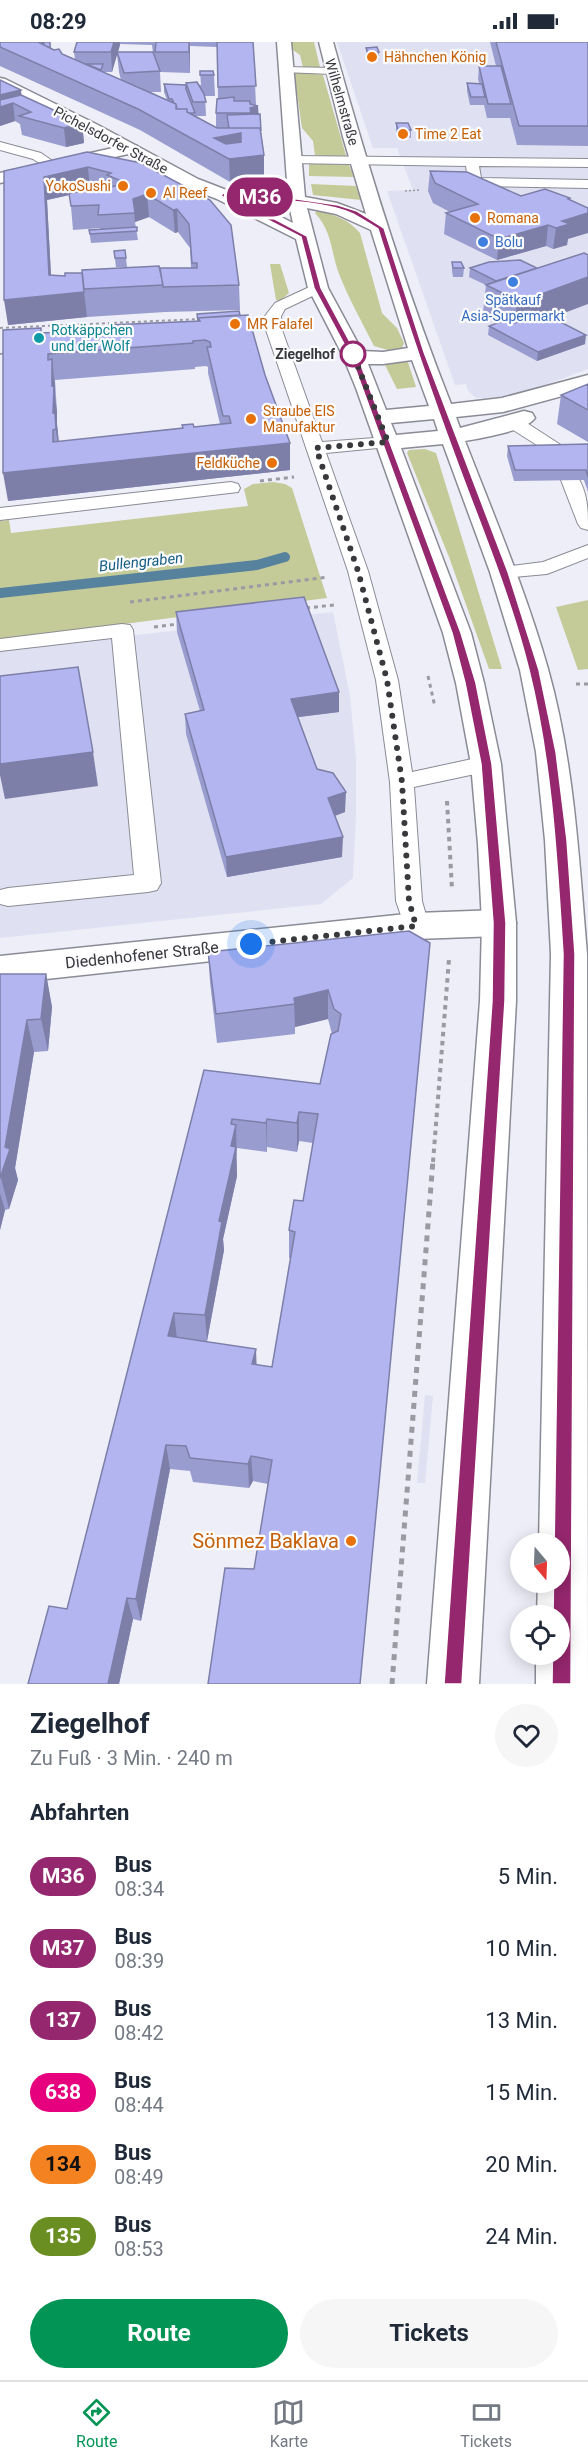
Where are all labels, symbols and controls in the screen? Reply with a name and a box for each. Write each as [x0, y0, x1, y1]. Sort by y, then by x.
text: 08:29 [30, 9, 87, 34]
place label: Hähnchen König [384, 49, 486, 65]
marker: Hähnchen König [365, 50, 379, 64]
street label: Wilhelmstraße [322, 57, 362, 147]
street label: Pichelsdorfer Straße [51, 103, 171, 177]
place label: Time 2 Eat [415, 126, 482, 142]
marker: Time 2 Eat [396, 127, 410, 141]
place label: YokoSushi [46, 178, 111, 194]
line badge: M36 [226, 178, 294, 216]
marker: YokoSushi [116, 179, 130, 193]
place label: Al Reef [163, 185, 207, 201]
text: M36 [239, 185, 281, 209]
marker: Al Reef [144, 186, 158, 200]
place label: Romana [487, 210, 539, 226]
marker: Romana [468, 211, 482, 225]
place label: Bolu [495, 234, 523, 250]
marker: Bolu [476, 235, 490, 249]
marker: Spätkauf Asia-Supermarkt [506, 275, 520, 289]
place label: Spätkauf Asia-Supermarkt [461, 292, 565, 324]
place label: MR Falafel [247, 316, 313, 332]
marker: MR Falafel [228, 317, 242, 331]
place label: Rotkäppchen und der Wolf [51, 322, 133, 354]
marker: Rotkäppchen und der Wolf [32, 331, 46, 345]
marker: Ziegelhof [340, 341, 366, 367]
place label: Ziegelhof [275, 346, 336, 362]
place label: Straube EIS Manufaktur [263, 403, 335, 435]
marker: Straube EIS Manufaktur [244, 412, 258, 426]
place label: Feldküche [196, 455, 260, 471]
marker: Feldküche [265, 456, 279, 470]
water label: Bullengraben [98, 549, 184, 575]
your location [236, 929, 266, 959]
street label: Diedenhofener Straße [64, 937, 220, 973]
place label: Sönmez Baklava [192, 1529, 339, 1553]
north arrow [510, 1533, 570, 1593]
map controls [510, 1533, 570, 1665]
marker: Sönmez Baklava [344, 1534, 358, 1548]
button: locate [510, 1605, 570, 1665]
button: heart [495, 1704, 558, 1767]
text: Ziegelhof [30, 1707, 150, 1740]
text: Zu Fuß · 3 Min. · 240 m [30, 1746, 233, 1770]
text: Abfahrten [30, 1800, 129, 1825]
text: Bus [114, 1852, 152, 1877]
text: M36 [42, 1864, 84, 1888]
text: 5 Min. [498, 1864, 558, 1889]
text: 08:34 [114, 1877, 164, 1901]
text: Bus [114, 1924, 152, 1949]
text: M37 [42, 1936, 84, 1960]
text: 10 Min. [485, 1936, 558, 1961]
text: 08:39 [114, 1949, 164, 1973]
text: Bus [114, 1996, 152, 2021]
text: 137 [45, 2008, 81, 2032]
text: 13 Min. [485, 2008, 558, 2033]
text: 08:42 [114, 2021, 164, 2045]
text: Bus [114, 2068, 152, 2093]
text: 638 [45, 2080, 81, 2104]
text: 15 Min. [485, 2080, 558, 2105]
text: 08:44 [114, 2093, 164, 2117]
text: Bus [114, 2140, 152, 2165]
text: 134 [45, 2152, 81, 2176]
text: 20 Min. [485, 2152, 558, 2177]
text: 08:49 [114, 2165, 164, 2189]
text: Bus [114, 2212, 152, 2237]
text: 135 [45, 2224, 81, 2248]
text: 24 Min. [485, 2224, 558, 2249]
text: 08:53 [114, 2237, 164, 2261]
button: Route [30, 2299, 288, 2368]
button: Tickets [300, 2299, 558, 2368]
tab: Route [76, 2396, 118, 2451]
tab: Karte [270, 2396, 308, 2451]
tab: Tickets [460, 2396, 512, 2451]

